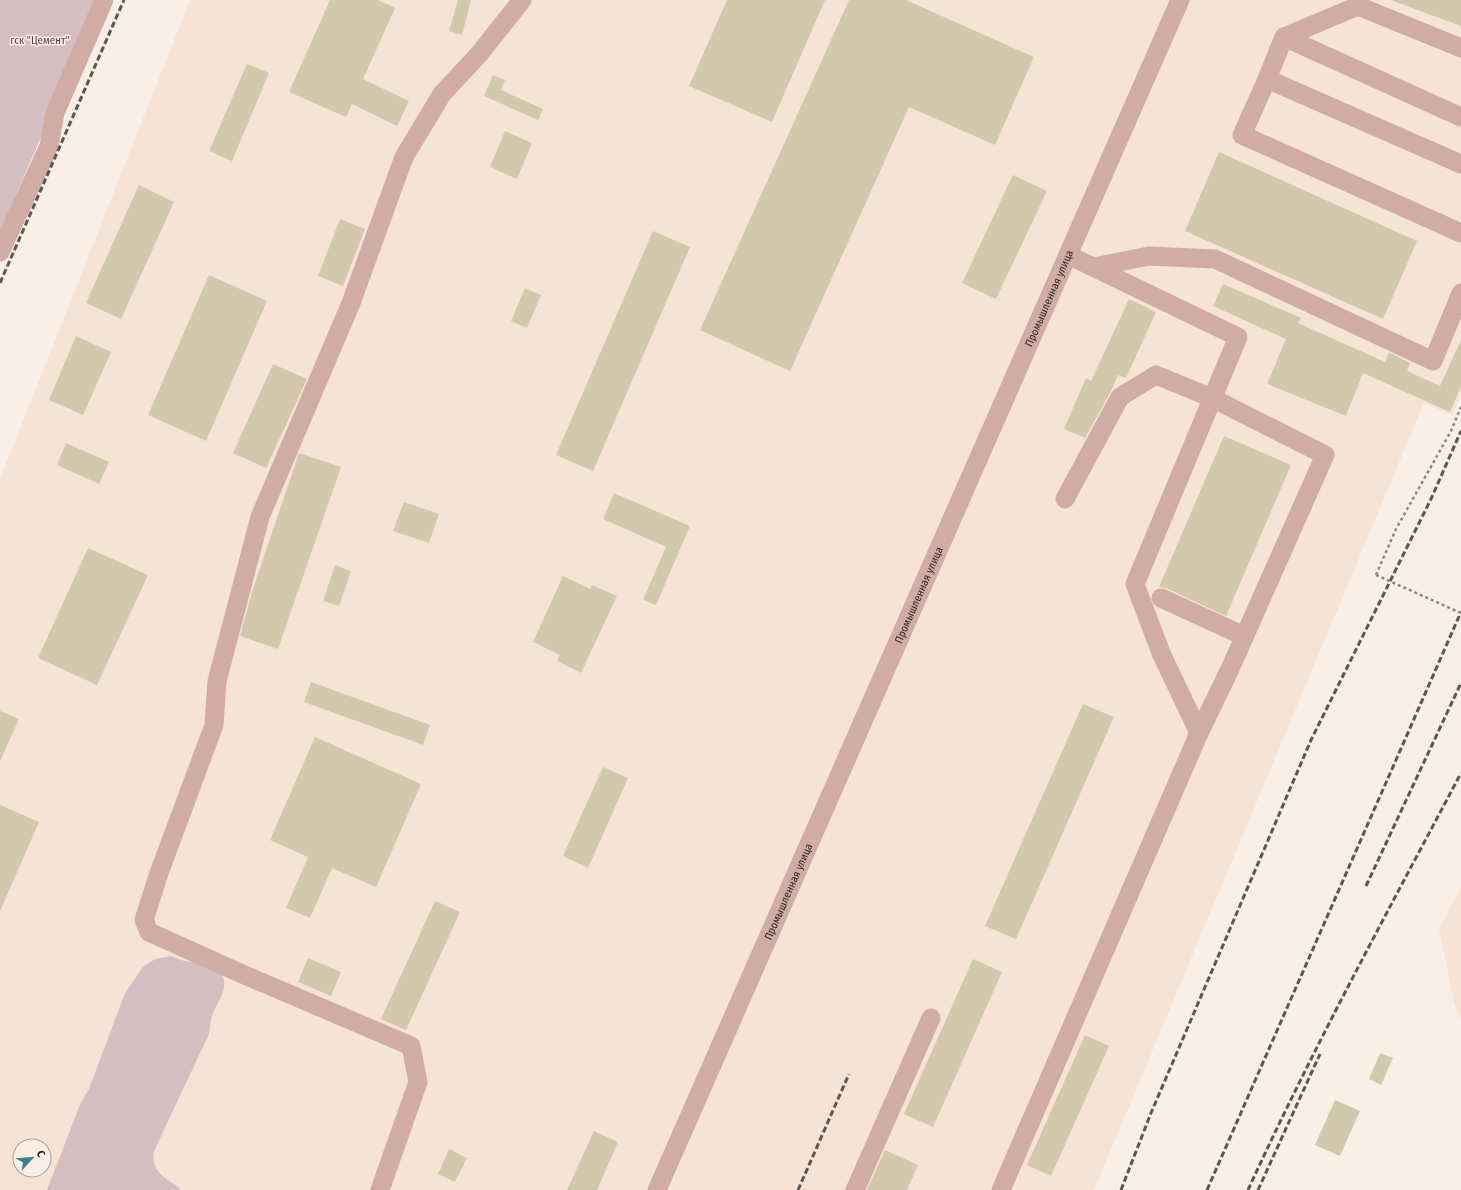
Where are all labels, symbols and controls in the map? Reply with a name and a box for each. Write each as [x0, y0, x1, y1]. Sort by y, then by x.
park label: гск "Цемент" [10, 34, 70, 47]
street label: Промышленная улица [1022, 248, 1076, 349]
street label: Промышленная улица [892, 545, 946, 645]
street label: Промышленная улица [762, 841, 816, 942]
north arrow [12, 1138, 52, 1178]
text: С [33, 1148, 48, 1159]

